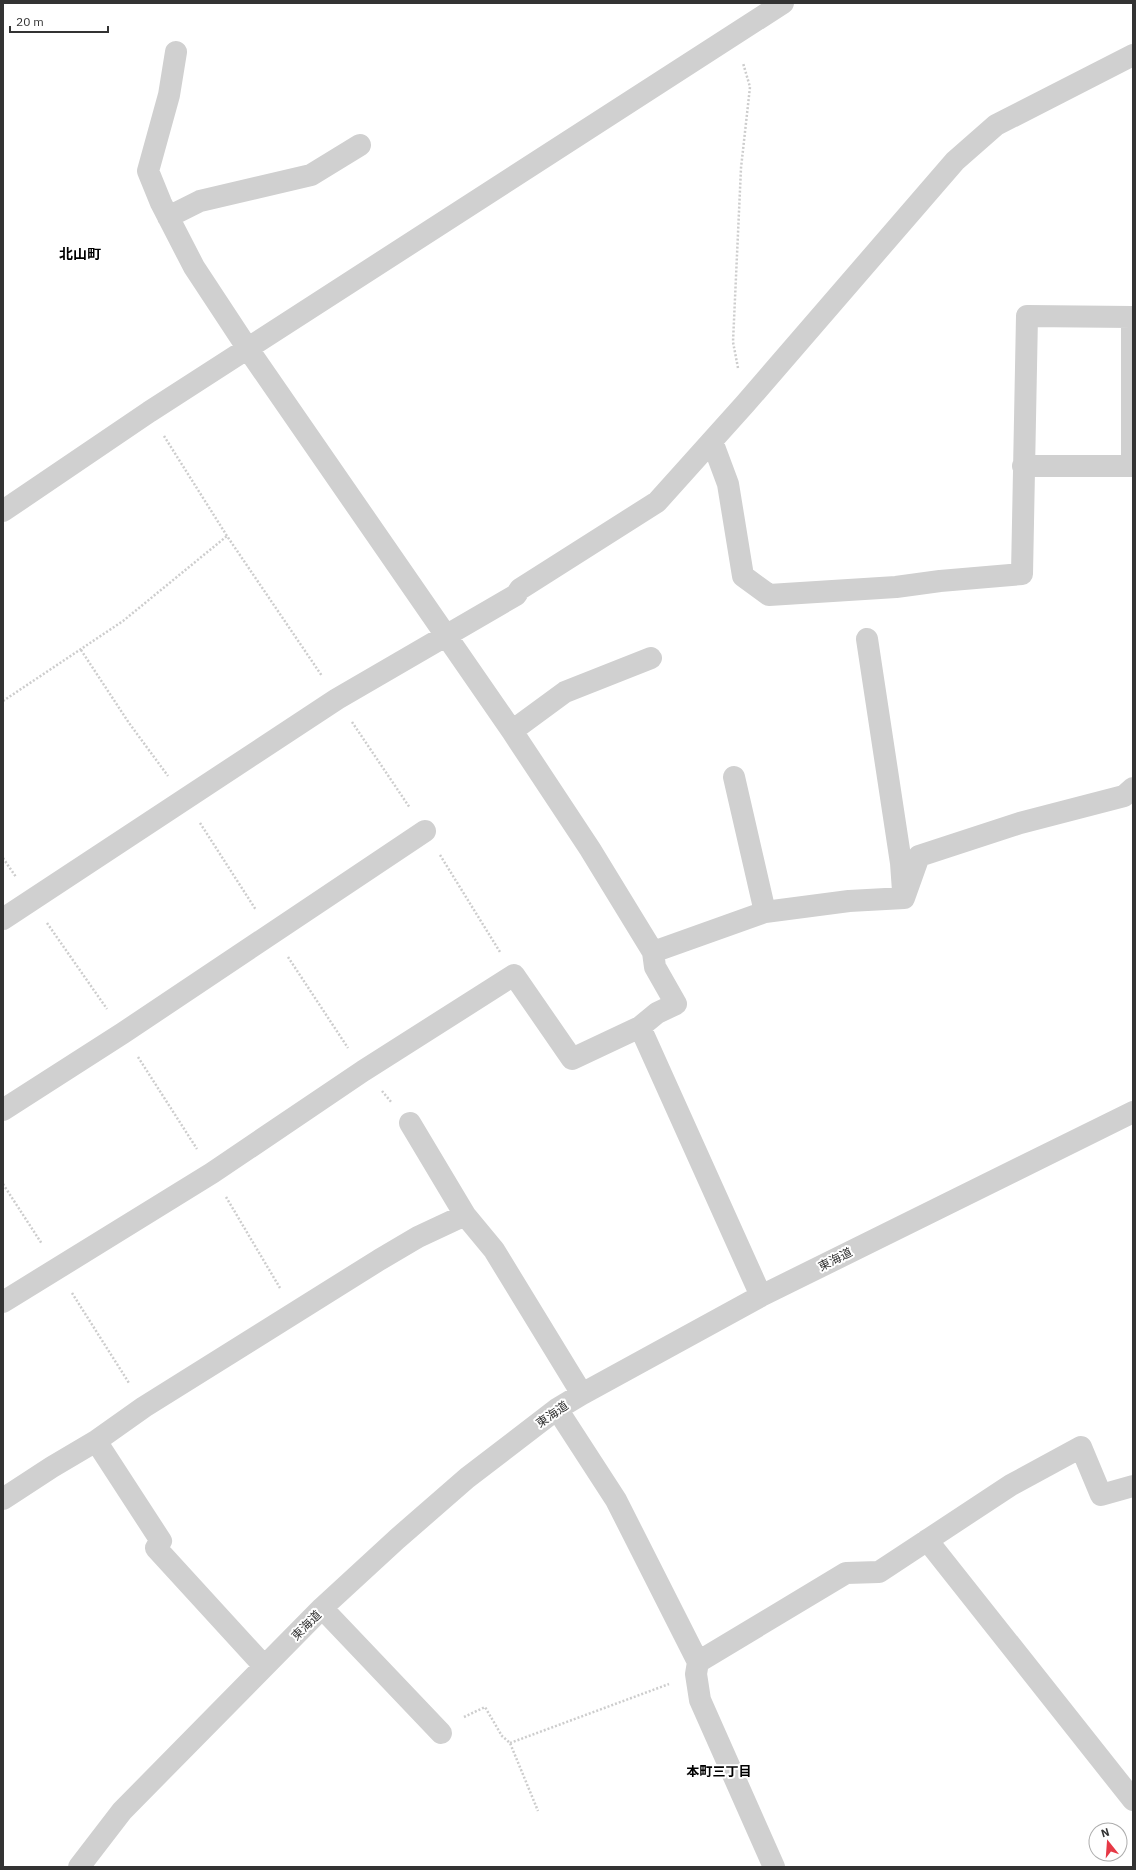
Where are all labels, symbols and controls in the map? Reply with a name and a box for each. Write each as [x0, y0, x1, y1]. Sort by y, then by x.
scale bar [10, 8, 108, 34]
text: 20 m [16, 14, 44, 29]
district label: 北山町 [59, 245, 101, 263]
street label: 東海道 [816, 1244, 854, 1274]
street label: 東海道 [533, 1398, 571, 1430]
street label: 東海道 [288, 1607, 324, 1643]
district label: 本町三丁目 [686, 1763, 752, 1780]
north arrow [1088, 1822, 1128, 1862]
text: N [1099, 1825, 1111, 1840]

